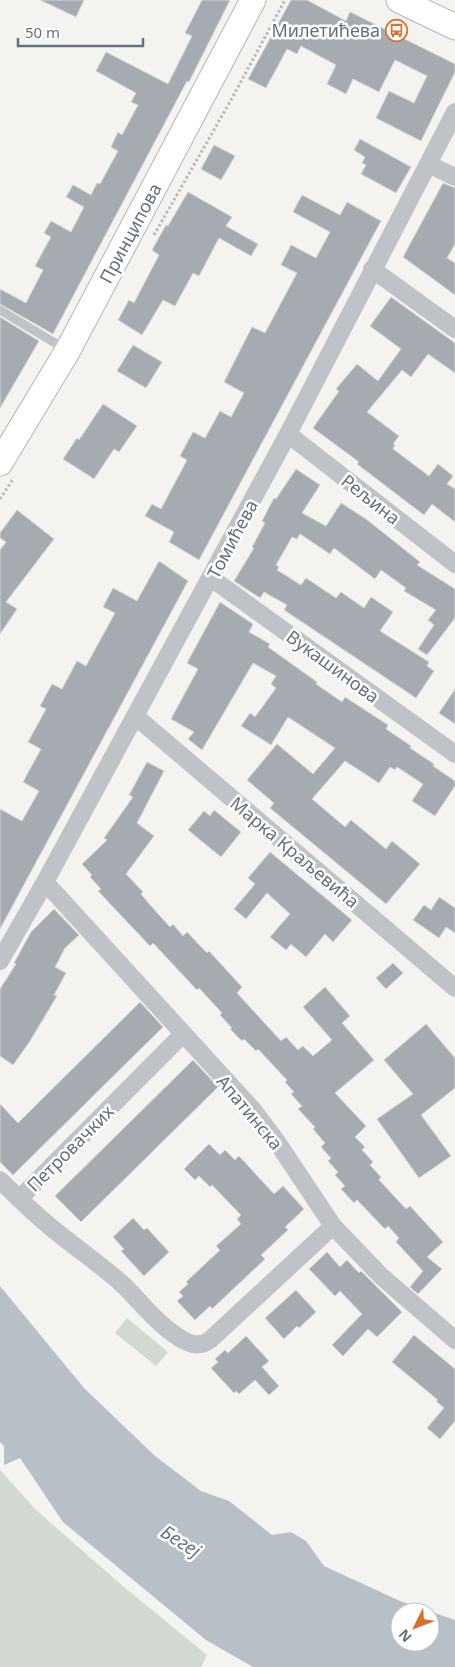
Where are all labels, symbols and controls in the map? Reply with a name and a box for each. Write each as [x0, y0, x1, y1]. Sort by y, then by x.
scale bar [18, 15, 142, 47]
place label: Милетићева [271, 18, 380, 42]
bus stop icon: Милетићева [384, 18, 408, 42]
text: 50 m [25, 22, 60, 42]
street label: Принципова [94, 179, 166, 287]
street label: Рељина [337, 469, 405, 529]
street label: Томићева [201, 495, 263, 583]
street label: Вукашинова [282, 624, 384, 708]
street label: Марка Краљевића [226, 791, 364, 913]
street label: Апатинска [212, 1069, 288, 1155]
street label: Петровачких [21, 1099, 119, 1197]
water label: Бегеј [156, 1519, 207, 1564]
north arrow [390, 1602, 440, 1652]
text: N [394, 1625, 416, 1647]

